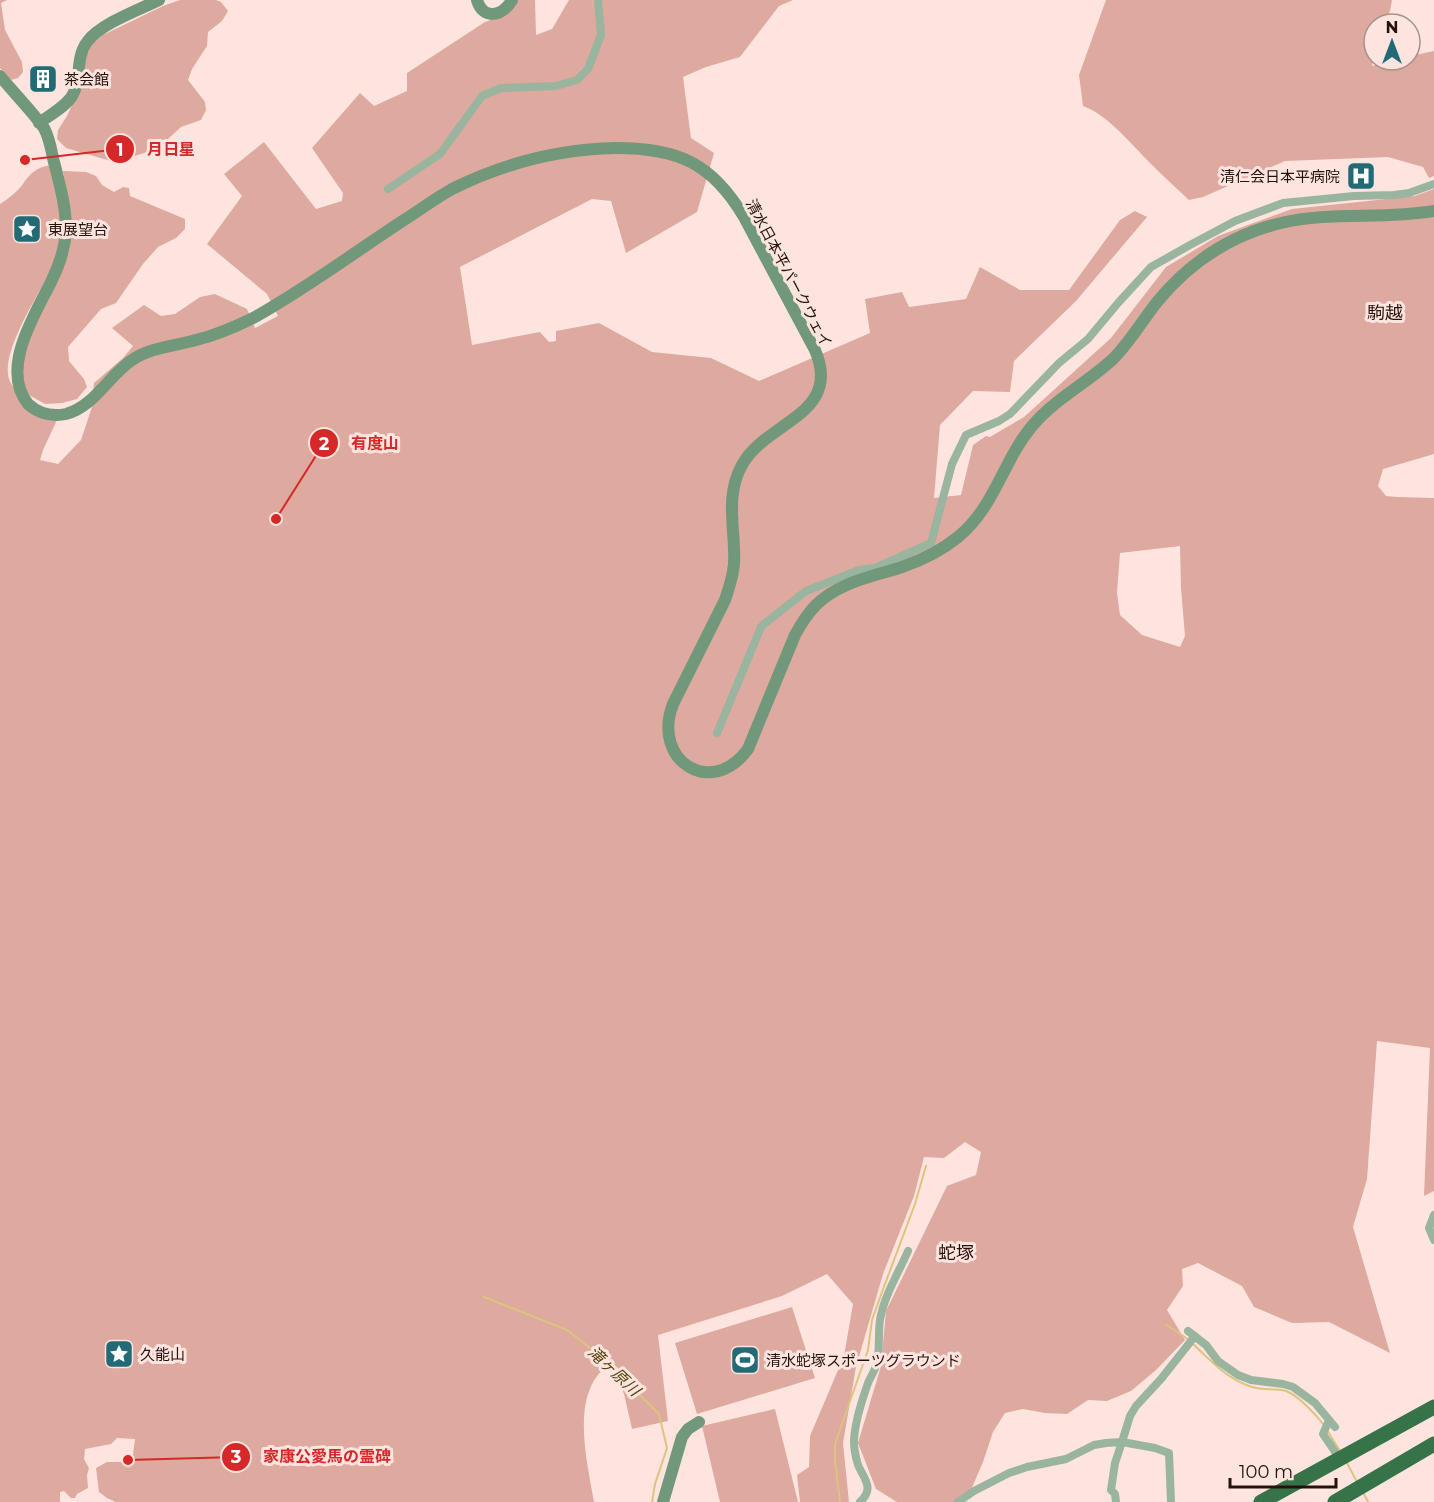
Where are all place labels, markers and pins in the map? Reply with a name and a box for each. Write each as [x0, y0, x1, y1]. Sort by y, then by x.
building icon: 茶会館 [27, 63, 59, 95]
place label: 茶会館 [64, 70, 109, 89]
callout: 月日星 [105, 132, 207, 166]
hospital icon: 清仁会日本平病院 [1345, 160, 1377, 192]
place label: 清仁会日本平病院 [1220, 167, 1340, 186]
place icon: 東展望台 [11, 213, 43, 245]
place label: 東展望台 [48, 220, 108, 239]
callout: 有度山 [309, 426, 411, 460]
place icon: 久能山 [103, 1338, 135, 1370]
sports icon: 清水蛇塚スポーツグラウンド [729, 1344, 761, 1376]
place label: 久能山 [140, 1345, 185, 1364]
place label: 清水蛇塚スポーツグラウンド [766, 1351, 961, 1370]
callout: 家康公愛馬の霊碑 [221, 1440, 403, 1474]

